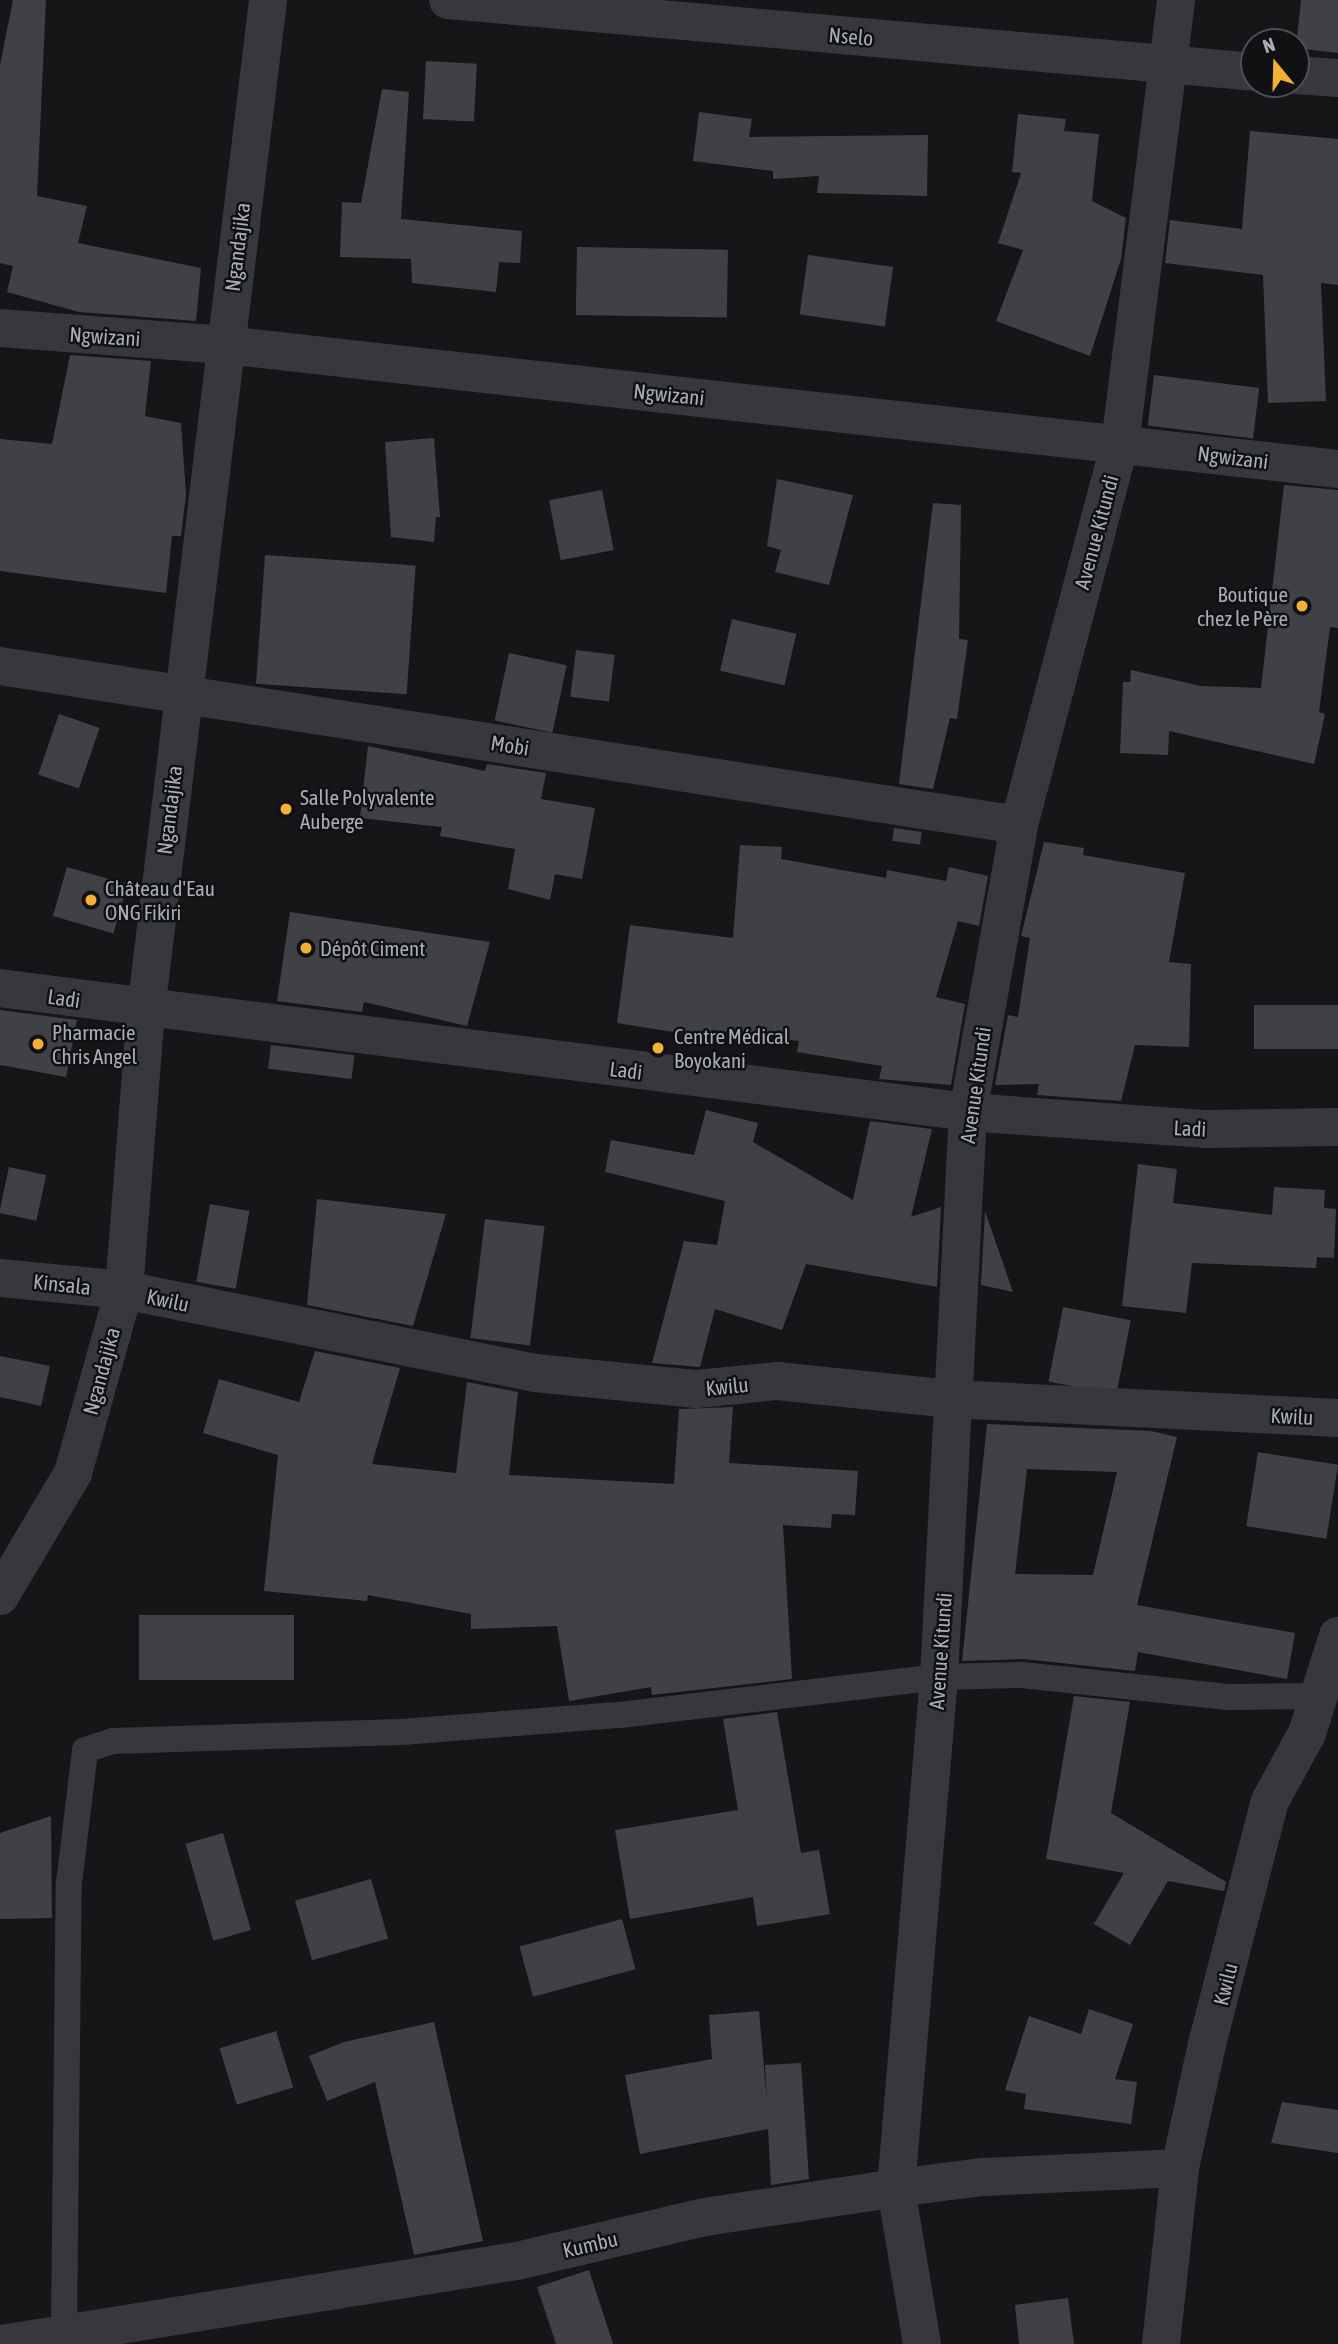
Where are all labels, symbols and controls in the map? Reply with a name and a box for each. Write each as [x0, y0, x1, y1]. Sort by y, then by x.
street label: Nselo [828, 22, 874, 50]
north arrow [1240, 28, 1310, 98]
text: N [1260, 33, 1278, 57]
street label: Ngandajika [219, 201, 255, 293]
street label: Ngwizani [69, 321, 141, 351]
street label: Ngwizani [632, 378, 706, 410]
street label: Ngwizani [1196, 440, 1270, 474]
street label: Avenue Kitundi [1069, 472, 1123, 592]
place label: Boutique chez le Père [1197, 581, 1288, 631]
marker: Boutique chez le Père [1294, 598, 1310, 614]
street label: Mobi [489, 730, 531, 760]
street label: Ngandajika [151, 764, 187, 856]
place label: Salle Polyvalente Auberge [300, 784, 435, 834]
marker: Salle Polyvalente Auberge [278, 801, 294, 817]
place label: Château d'Eau ONG Fikiri [105, 875, 215, 925]
marker: Château d'Eau ONG Fikiri [83, 892, 99, 908]
place label: Dépôt Ciment [320, 935, 425, 961]
marker: Dépôt Ciment [298, 940, 314, 956]
street label: Ladi [46, 983, 82, 1013]
place label: Pharmacie Chris Angel [52, 1019, 137, 1069]
place label: Centre Médical Boyokani [674, 1023, 789, 1073]
street label: Avenue Kitundi [954, 1025, 996, 1145]
marker: Pharmacie Chris Angel [30, 1036, 46, 1052]
marker: Centre Médical Boyokani [648, 1038, 668, 1058]
street label: Ladi [608, 1056, 644, 1084]
street label: Ladi [1173, 1115, 1207, 1141]
street label: Kinsala [32, 1268, 92, 1300]
street label: Kwilu [144, 1283, 192, 1317]
street label: Ngandajika [77, 1325, 125, 1417]
street label: Kwilu [704, 1371, 750, 1401]
street label: Kwilu [1270, 1402, 1314, 1430]
street label: Avenue Kitundi [923, 1592, 957, 1710]
street label: Kwilu [1208, 1960, 1242, 2008]
street label: Kumbu [560, 2225, 620, 2263]

